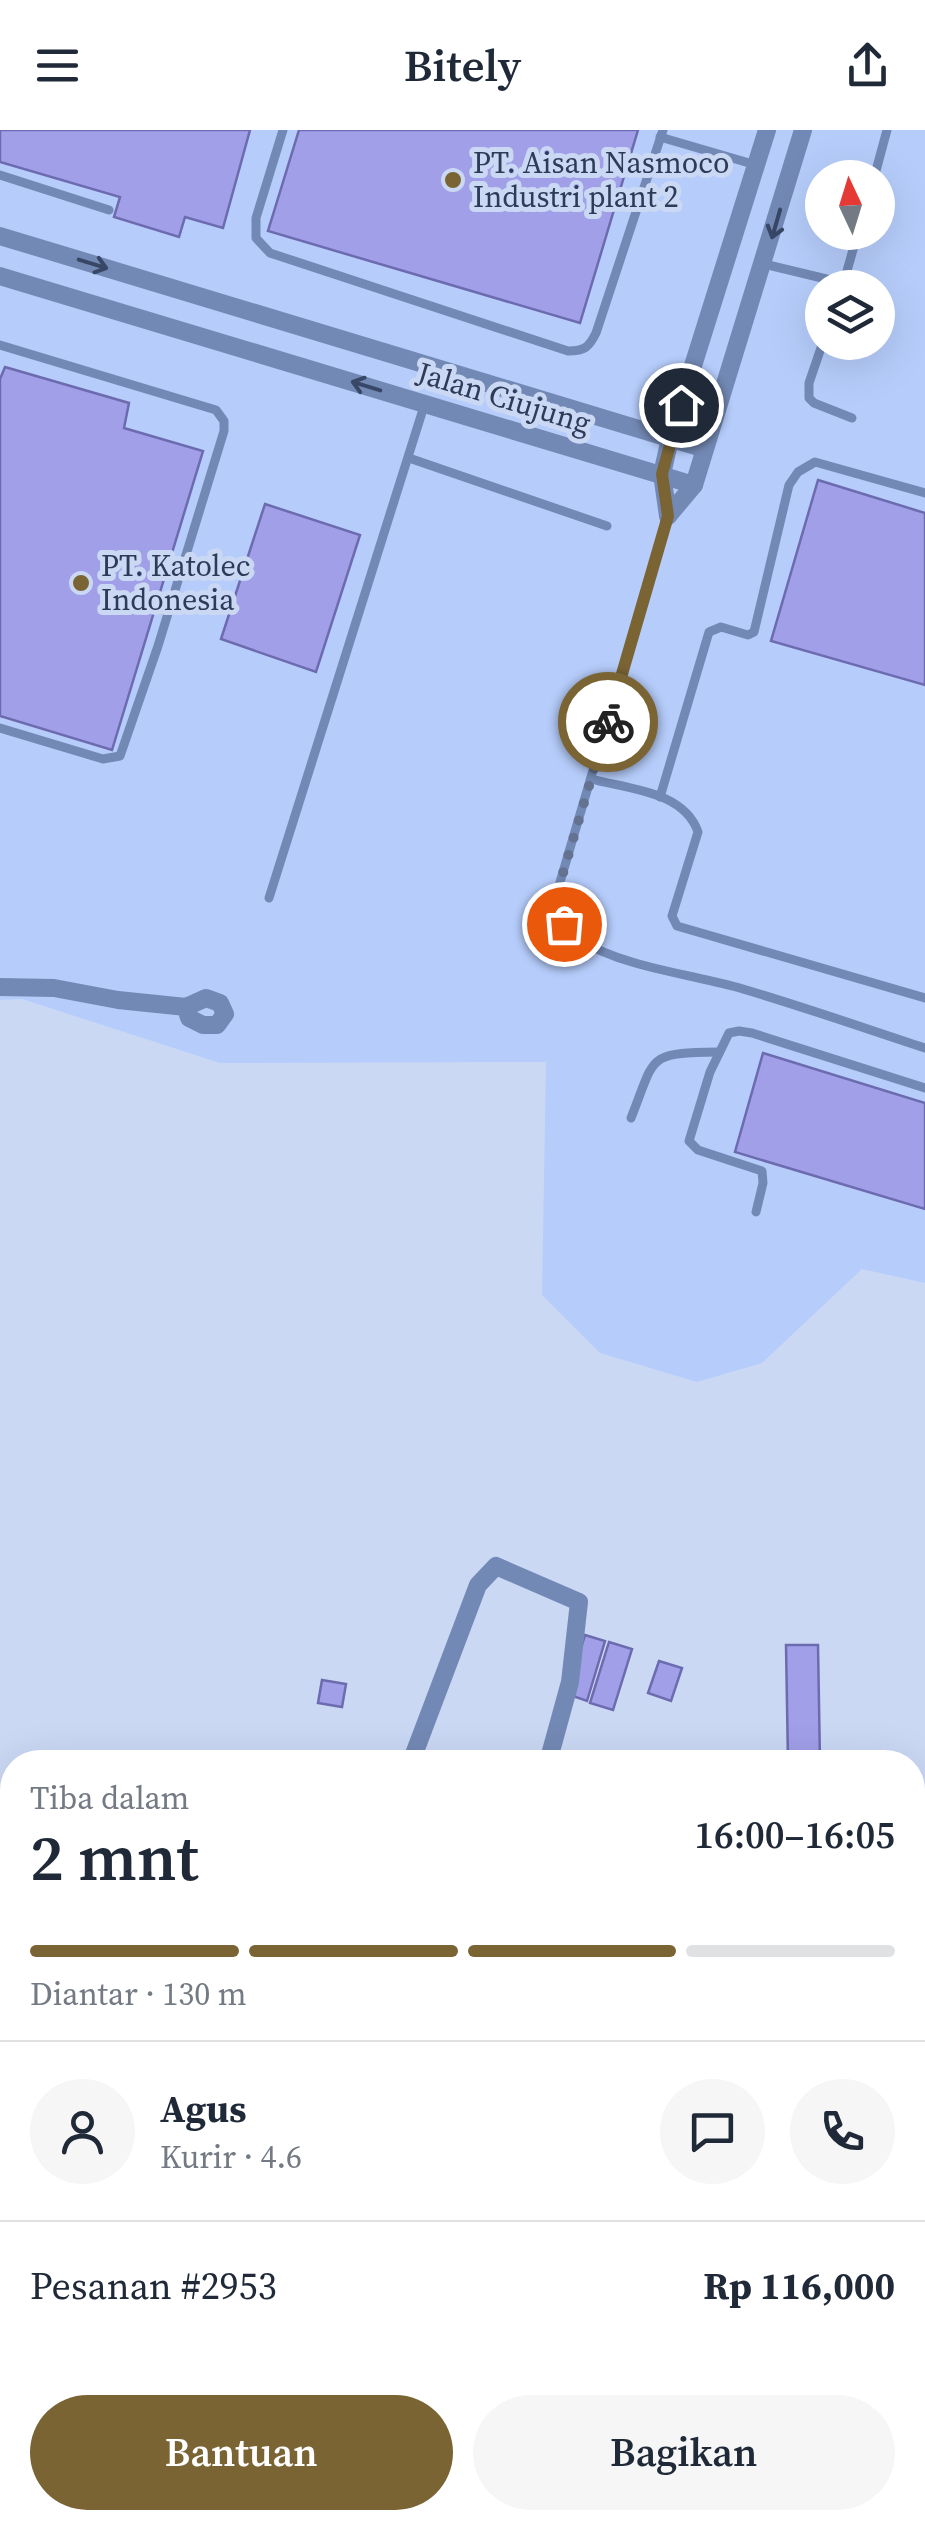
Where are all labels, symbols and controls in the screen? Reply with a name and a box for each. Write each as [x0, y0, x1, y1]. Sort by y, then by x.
text: Bitely [404, 34, 521, 96]
icon: menu [30, 38, 85, 93]
icon: share [840, 38, 895, 93]
place label: PT. Aisan Nasmoco Industri plant 2 [473, 142, 729, 217]
north arrow [805, 160, 895, 250]
map controls [805, 160, 895, 360]
marker: PT. Aisan Nasmoco Industri plant 2 [442, 169, 464, 191]
one-way arrow [766, 207, 784, 239]
one-way arrow [77, 256, 109, 274]
button: layers [805, 270, 895, 360]
street label: Jalan Ciujung [411, 351, 596, 443]
pin [639, 363, 724, 448]
one-way arrow [351, 376, 383, 394]
icon: home [654, 378, 709, 433]
place label: PT. Katolec Indonesia [101, 545, 250, 620]
marker: PT. Katolec Indonesia [70, 572, 92, 594]
courier [558, 672, 658, 772]
icon: bike [581, 695, 636, 750]
pin [522, 882, 607, 967]
icon: bag [537, 897, 592, 952]
text: Tiba dalam [30, 1776, 189, 1820]
text: 16:00–16:05 [694, 1809, 895, 1861]
text: 2 mnt [30, 1813, 199, 1902]
text: Diantar · 130 m [30, 1972, 246, 2016]
button: person [30, 2079, 135, 2184]
button: chat [660, 2079, 765, 2184]
button: phone [790, 2079, 895, 2184]
text: Agus [160, 2083, 247, 2135]
text: Kurir · 4.6 [160, 2135, 302, 2179]
text: Pesanan #2953 [30, 2260, 277, 2312]
text: Rp 116,000 [703, 2260, 895, 2312]
button: Bantuan [30, 2395, 453, 2510]
button: Bagikan [473, 2395, 895, 2510]

